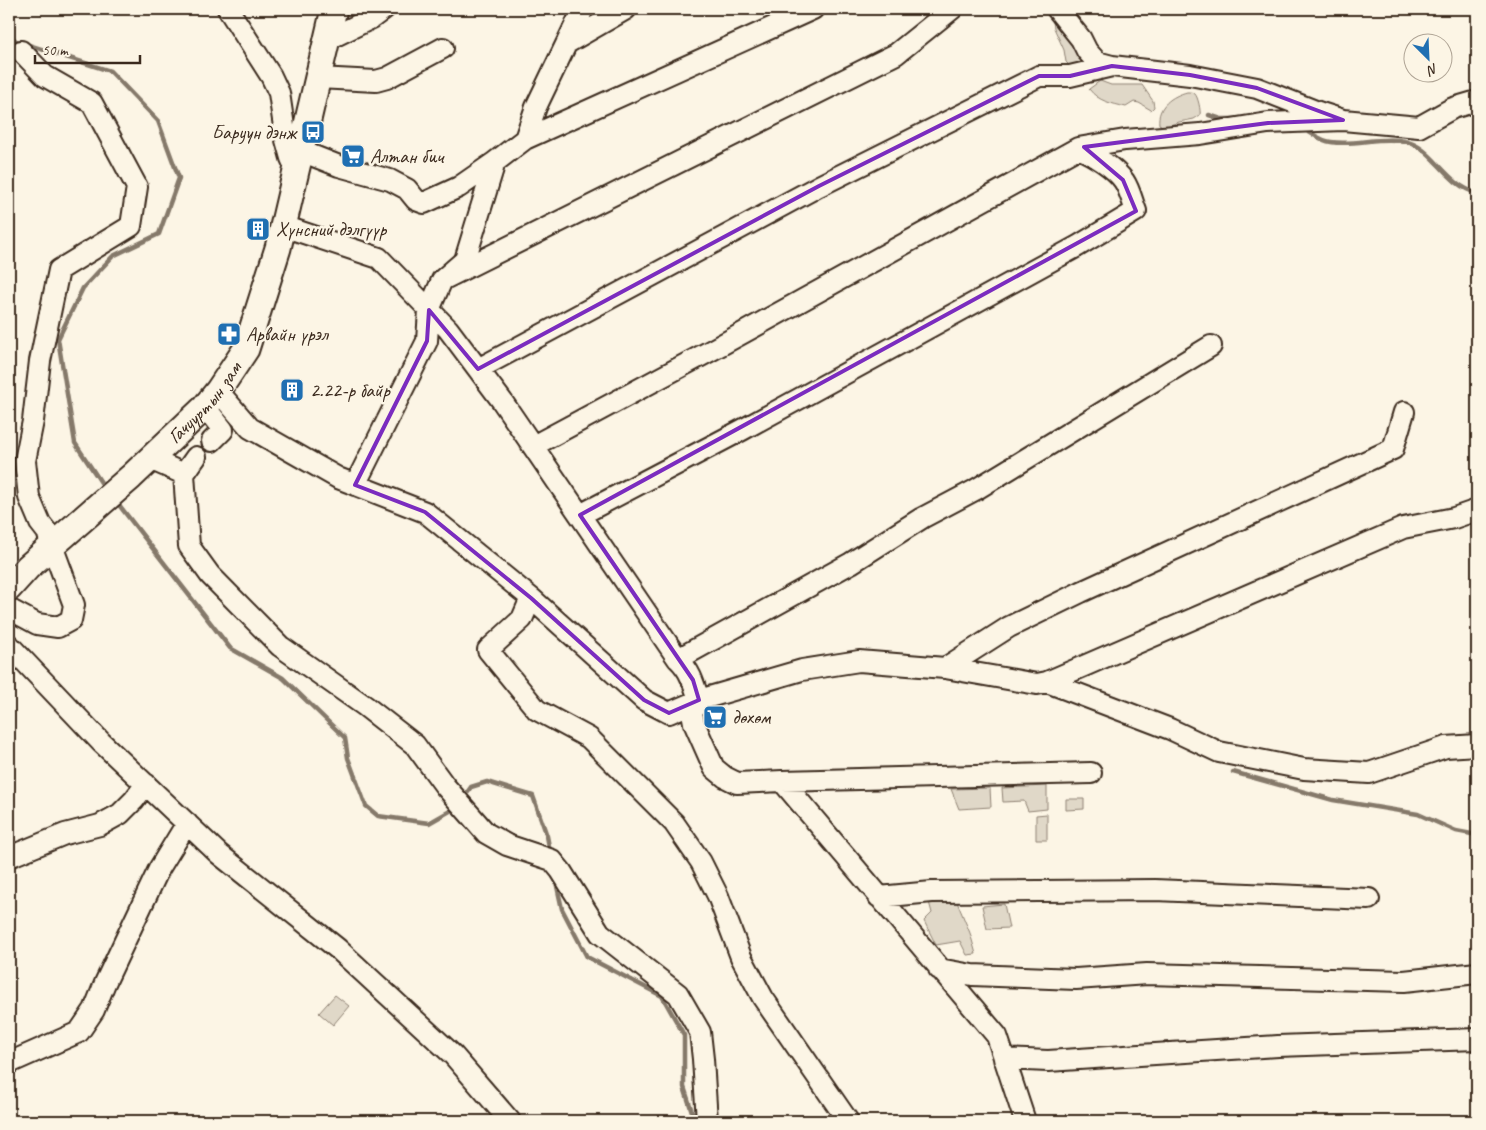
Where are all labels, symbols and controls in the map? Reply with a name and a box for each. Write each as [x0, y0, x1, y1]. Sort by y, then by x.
scale bar [35, 32, 140, 64]
north arrow [1404, 32, 1454, 82]
text: 50 m [42, 41, 69, 60]
text: N [1424, 60, 1441, 80]
bus stop icon: Баруун дэнж [300, 119, 326, 145]
place label: Баруун дэнж [212, 120, 298, 145]
supermarket icon: Алтан бич [340, 143, 366, 169]
place label: Алтан бич [370, 144, 445, 169]
building icon: Хүнсний дэлгүүр [245, 216, 271, 242]
place label: Хүнсний дэлгүүр [276, 217, 388, 242]
pharmacy icon: Арвайн үрэл [216, 321, 242, 347]
place label: Арвайн үрэл [246, 322, 330, 347]
street label: Гачууртын зам [162, 356, 247, 449]
building icon: 2.22-р байр [279, 377, 305, 403]
place label: 2.22-р байр [310, 378, 391, 403]
supermarket icon: дөхөм [702, 704, 728, 730]
place label: дөхөм [732, 705, 772, 730]

